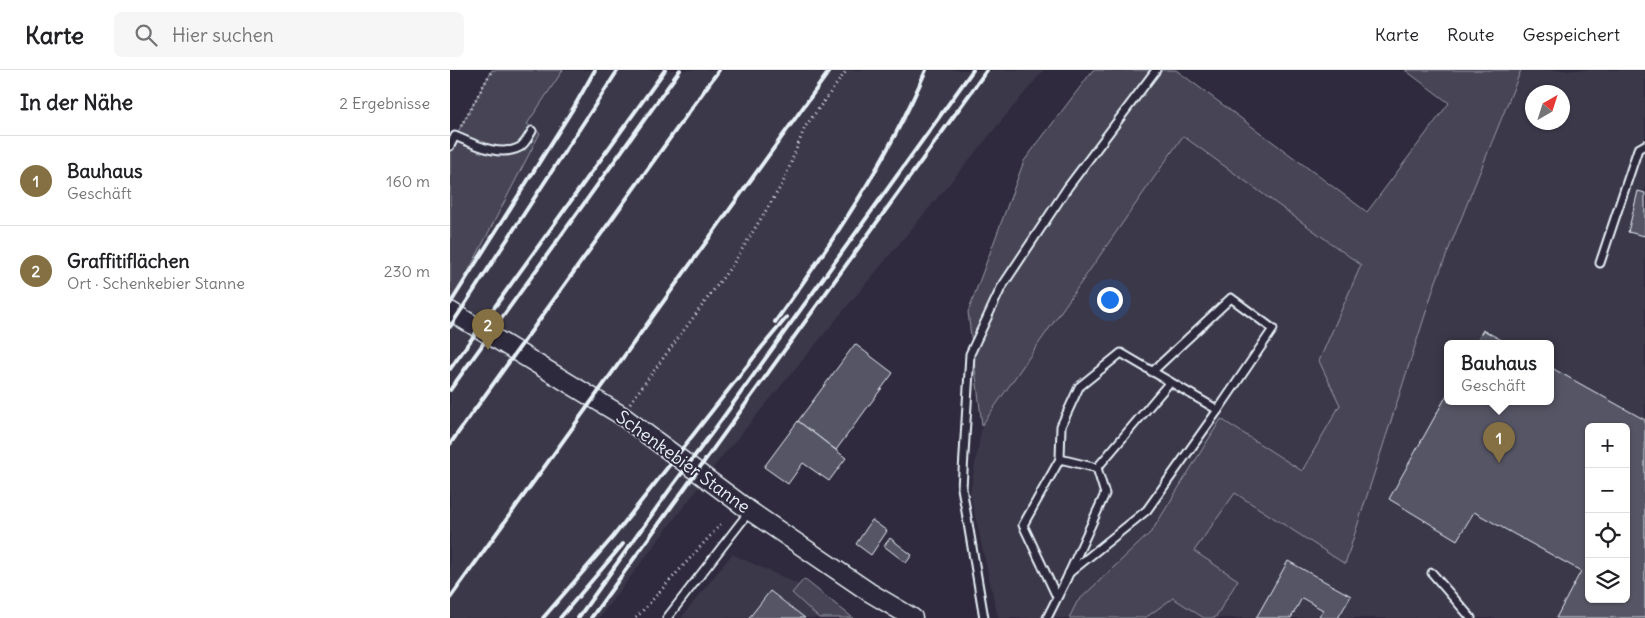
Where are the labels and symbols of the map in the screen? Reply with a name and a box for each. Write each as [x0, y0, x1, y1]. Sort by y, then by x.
north arrow [1525, 85, 1570, 130]
your location [1097, 287, 1123, 313]
pin: 2 [472, 309, 504, 350]
street label: Schenkebier Stanne [612, 405, 755, 518]
pin: 1 [1483, 422, 1515, 463]

